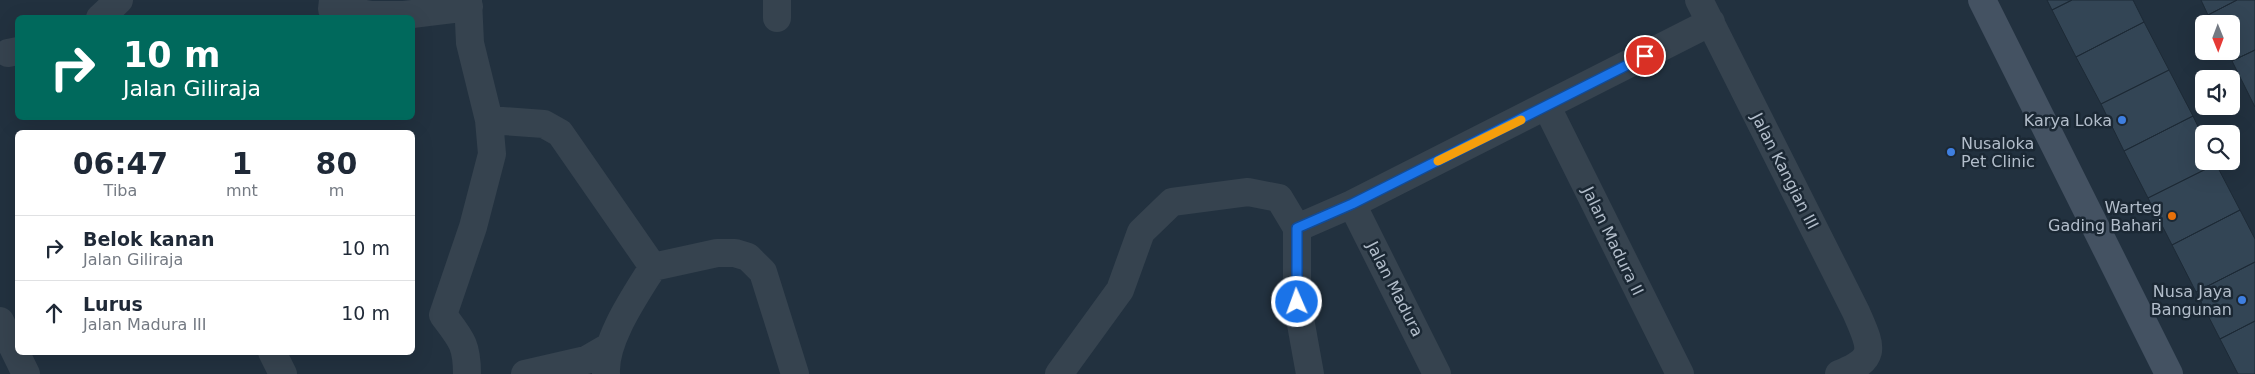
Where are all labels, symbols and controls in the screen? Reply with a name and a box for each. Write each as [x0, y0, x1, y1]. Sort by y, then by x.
north arrow [2195, 15, 2240, 60]
map controls [2195, 15, 2240, 170]
icon: right [40, 35, 105, 100]
text: 10 m [123, 35, 220, 75]
pin [1624, 35, 1666, 77]
icon: arrive [1631, 42, 1659, 70]
button: sound [2195, 70, 2240, 115]
text: Jalan Giliraja [123, 76, 261, 101]
street label: Jalan Kangian III [1747, 109, 1823, 232]
place label: Karya Loka [2024, 111, 2112, 130]
marker: Karya Loka [2116, 114, 2128, 126]
button: search [2195, 125, 2240, 170]
place label: Nusaloka Pet Clinic [1961, 134, 2035, 171]
text: 06:47 [73, 146, 168, 181]
text: 1 [231, 146, 252, 181]
text: 80 [316, 146, 357, 181]
marker: Nusaloka Pet Clinic [1945, 146, 1957, 158]
text: Tiba [104, 181, 137, 200]
text: mnt [226, 181, 258, 200]
text: m [329, 181, 344, 200]
street label: Jalan Madura II [1578, 183, 1648, 299]
place label: Warteg Gading Bahari [2048, 198, 2162, 235]
marker: Warteg Gading Bahari [2166, 210, 2178, 222]
text: Belok kanan [83, 228, 215, 250]
icon: right [40, 234, 68, 262]
text: 10 m [341, 237, 390, 259]
street label: Jalan Madura [1362, 237, 1427, 340]
text: Jalan Giliraja [83, 250, 183, 269]
position arrow [1270, 275, 1322, 327]
place label: Nusa Jaya Bangunan [2151, 282, 2232, 319]
text: Lurus [83, 293, 143, 315]
marker: Nusa Jaya Bangunan [2236, 294, 2248, 306]
icon: ahead [40, 299, 68, 327]
text: 10 m [341, 302, 390, 324]
text: Jalan Madura III [83, 315, 207, 334]

